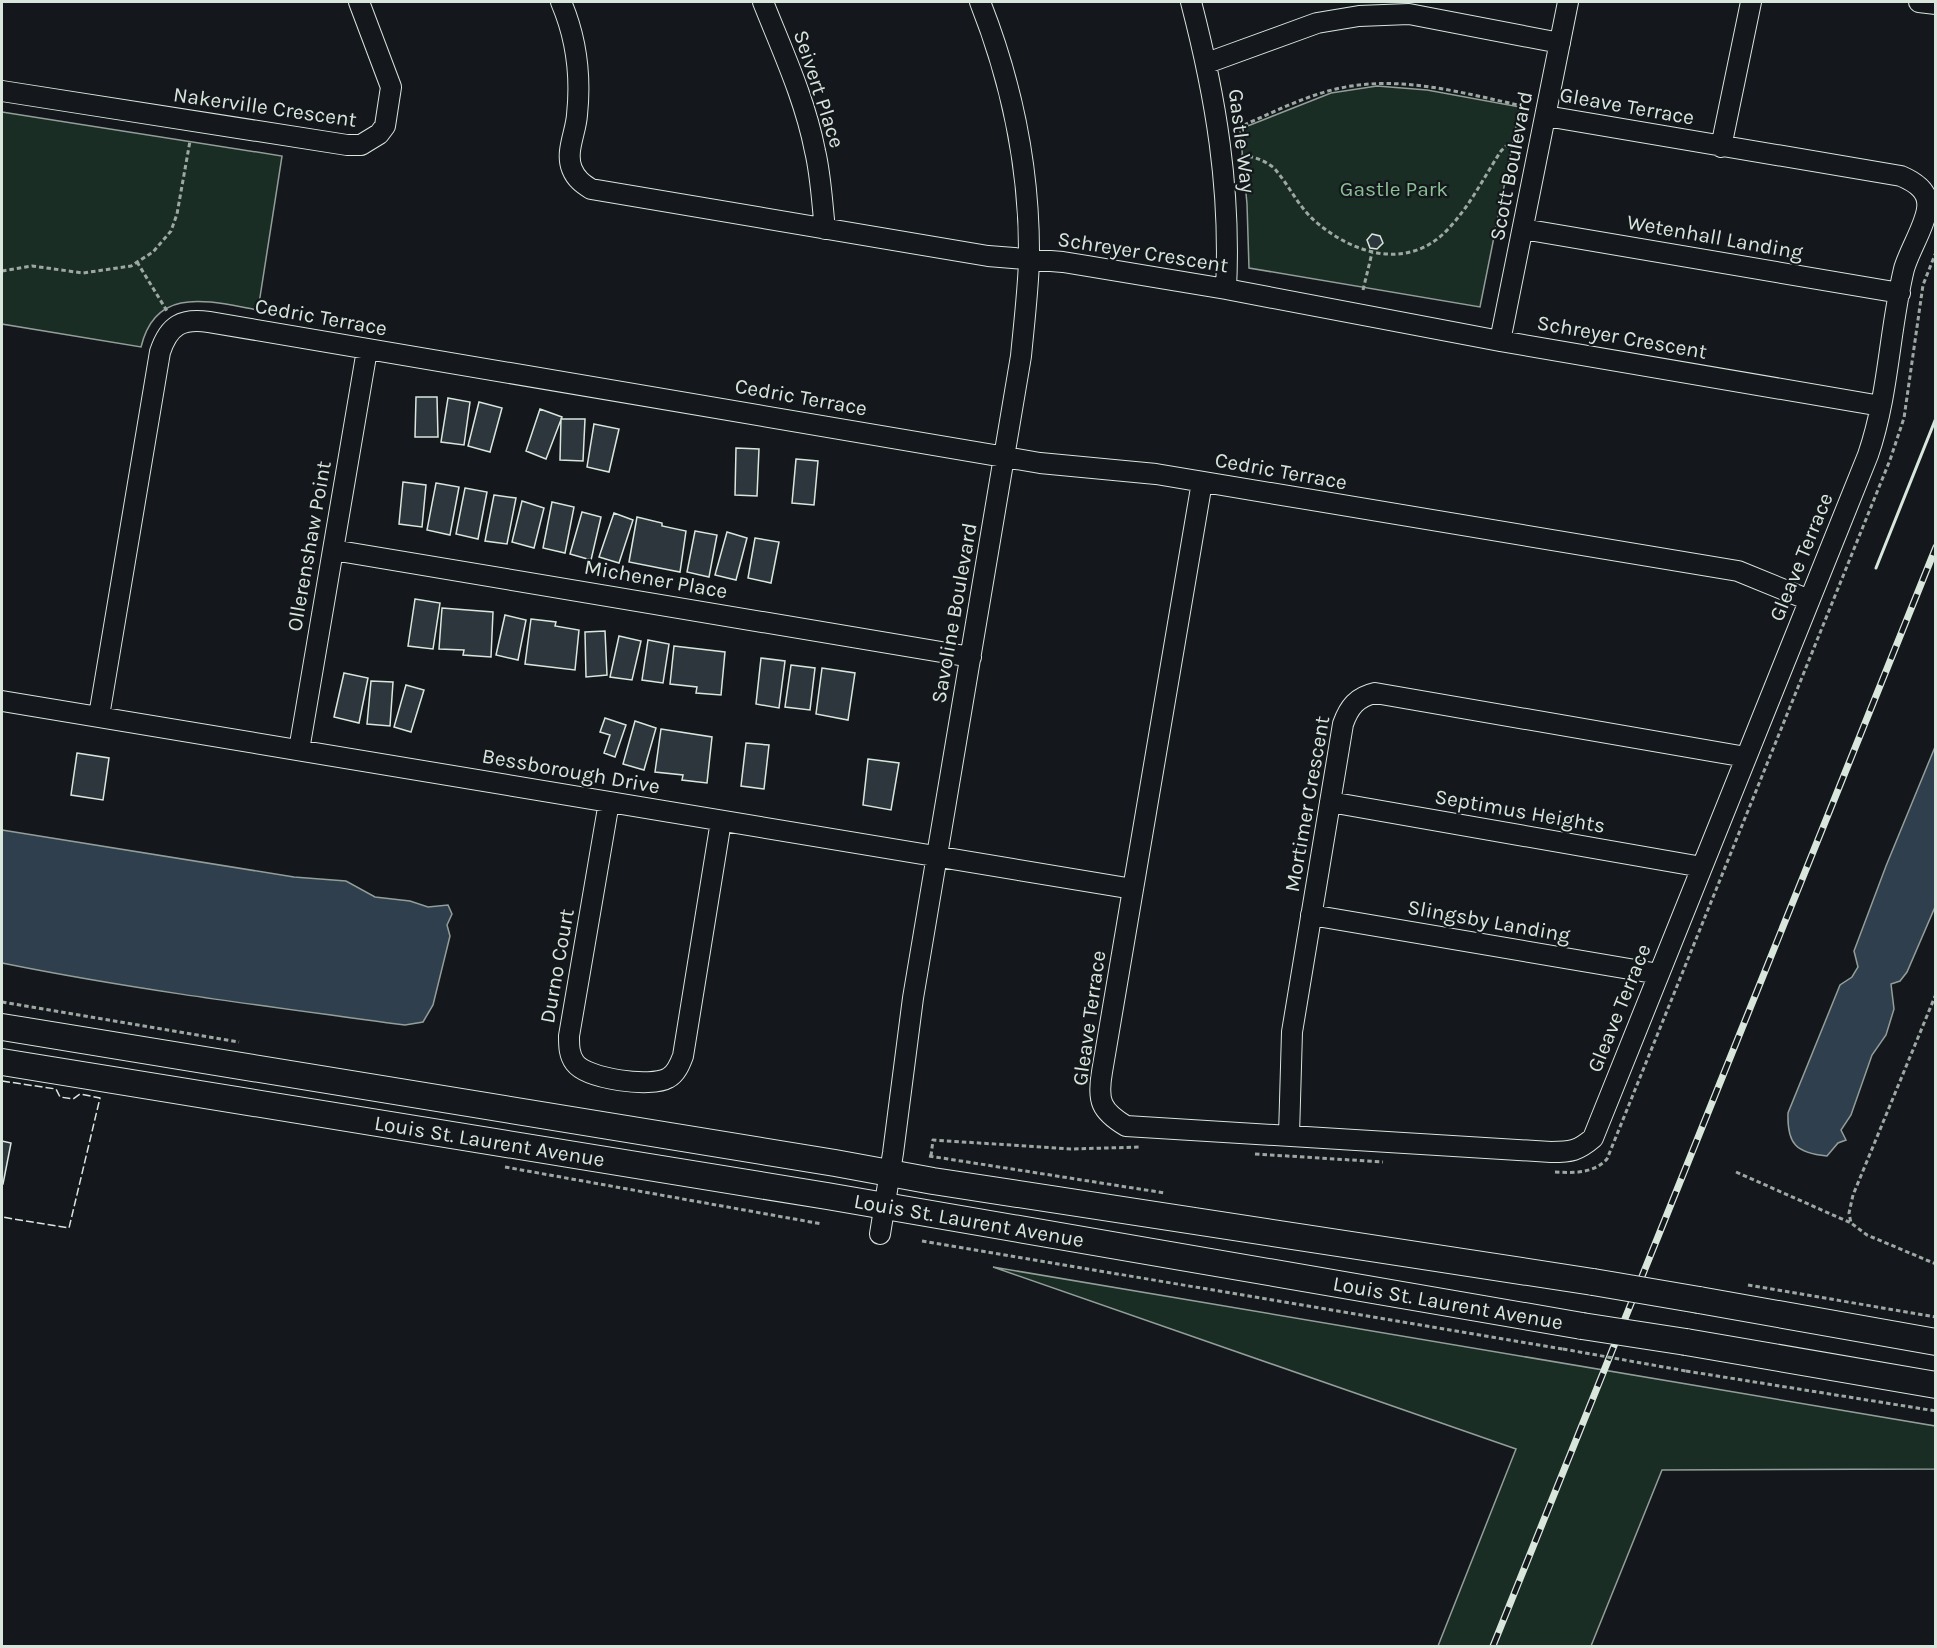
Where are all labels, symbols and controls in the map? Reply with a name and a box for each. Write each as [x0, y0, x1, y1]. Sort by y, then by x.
street label: Seivert Place [789, 27, 849, 151]
street label: Nakerville Crescent [172, 82, 358, 132]
street label: Gleave Terrace [1558, 82, 1696, 130]
street label: Gastle Way [1224, 87, 1260, 195]
street label: Scott Boulevard [1485, 89, 1537, 243]
park label: Gastle Park [1340, 177, 1448, 201]
street label: Wetenhall Landing [1625, 210, 1805, 264]
street label: Schreyer Crescent [1056, 227, 1230, 277]
street label: Cedric Terrace [253, 294, 389, 340]
street label: Schreyer Crescent [1535, 310, 1709, 364]
street label: Cedric Terrace [733, 374, 869, 420]
street label: Cedric Terrace [1213, 448, 1349, 494]
street label: Ollerenshaw Point [282, 459, 336, 633]
street label: Gleave Terrace [1764, 489, 1838, 625]
street label: Savoline Boulevard [926, 521, 982, 705]
street label: Michener Place [582, 555, 730, 603]
street label: Mortimer Crescent [1280, 714, 1334, 894]
street label: Bessborough Drive [480, 744, 662, 798]
street label: Septimus Heights [1433, 784, 1607, 838]
street label: Slingsby Landing [1406, 895, 1572, 947]
street label: Durno Court [535, 907, 579, 1025]
street label: Gleave Terrace [1582, 940, 1656, 1076]
street label: Gleave Terrace [1068, 949, 1110, 1087]
street label: Louis St. Laurent Avenue [373, 1111, 607, 1172]
street label: Louis St. Laurent Avenue [852, 1189, 1086, 1252]
street label: Louis St. Laurent Avenue [1331, 1271, 1565, 1335]

